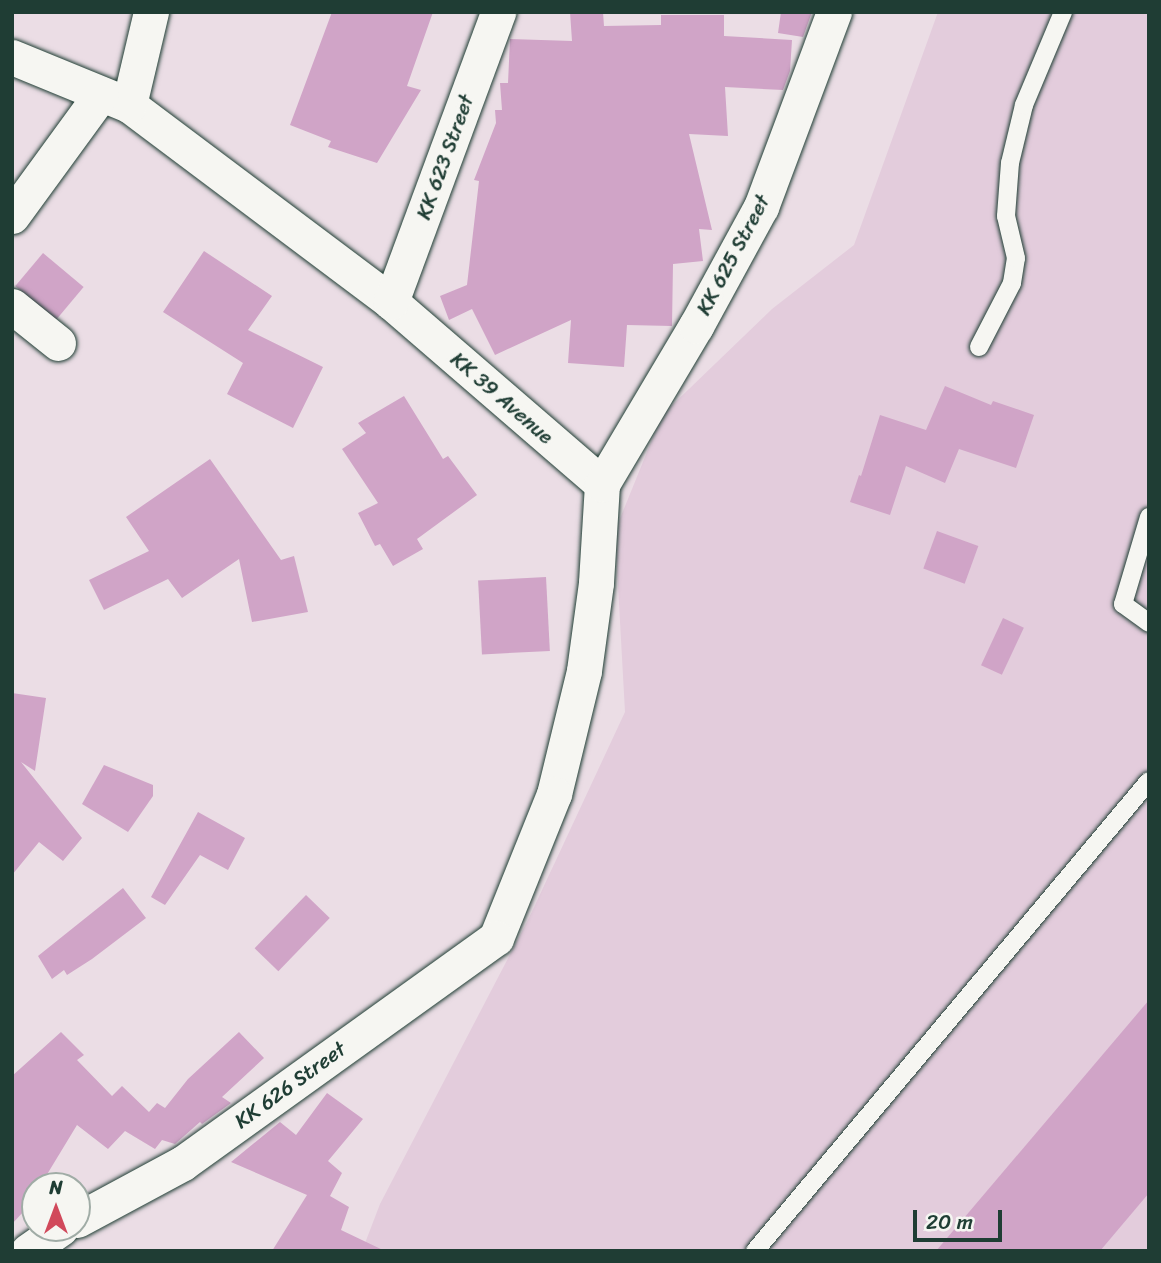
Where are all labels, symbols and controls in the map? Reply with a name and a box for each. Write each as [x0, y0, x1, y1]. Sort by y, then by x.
street label: KK 623 Street [410, 90, 480, 224]
street label: KK 625 Street [690, 190, 776, 320]
street label: KK 39 Avenue [445, 347, 559, 449]
street label: KK 626 Street [229, 1036, 351, 1134]
text: N [49, 1171, 63, 1204]
north arrow [21, 1172, 91, 1242]
scale bar [916, 1196, 1005, 1240]
text: 20 m [926, 1203, 973, 1241]

